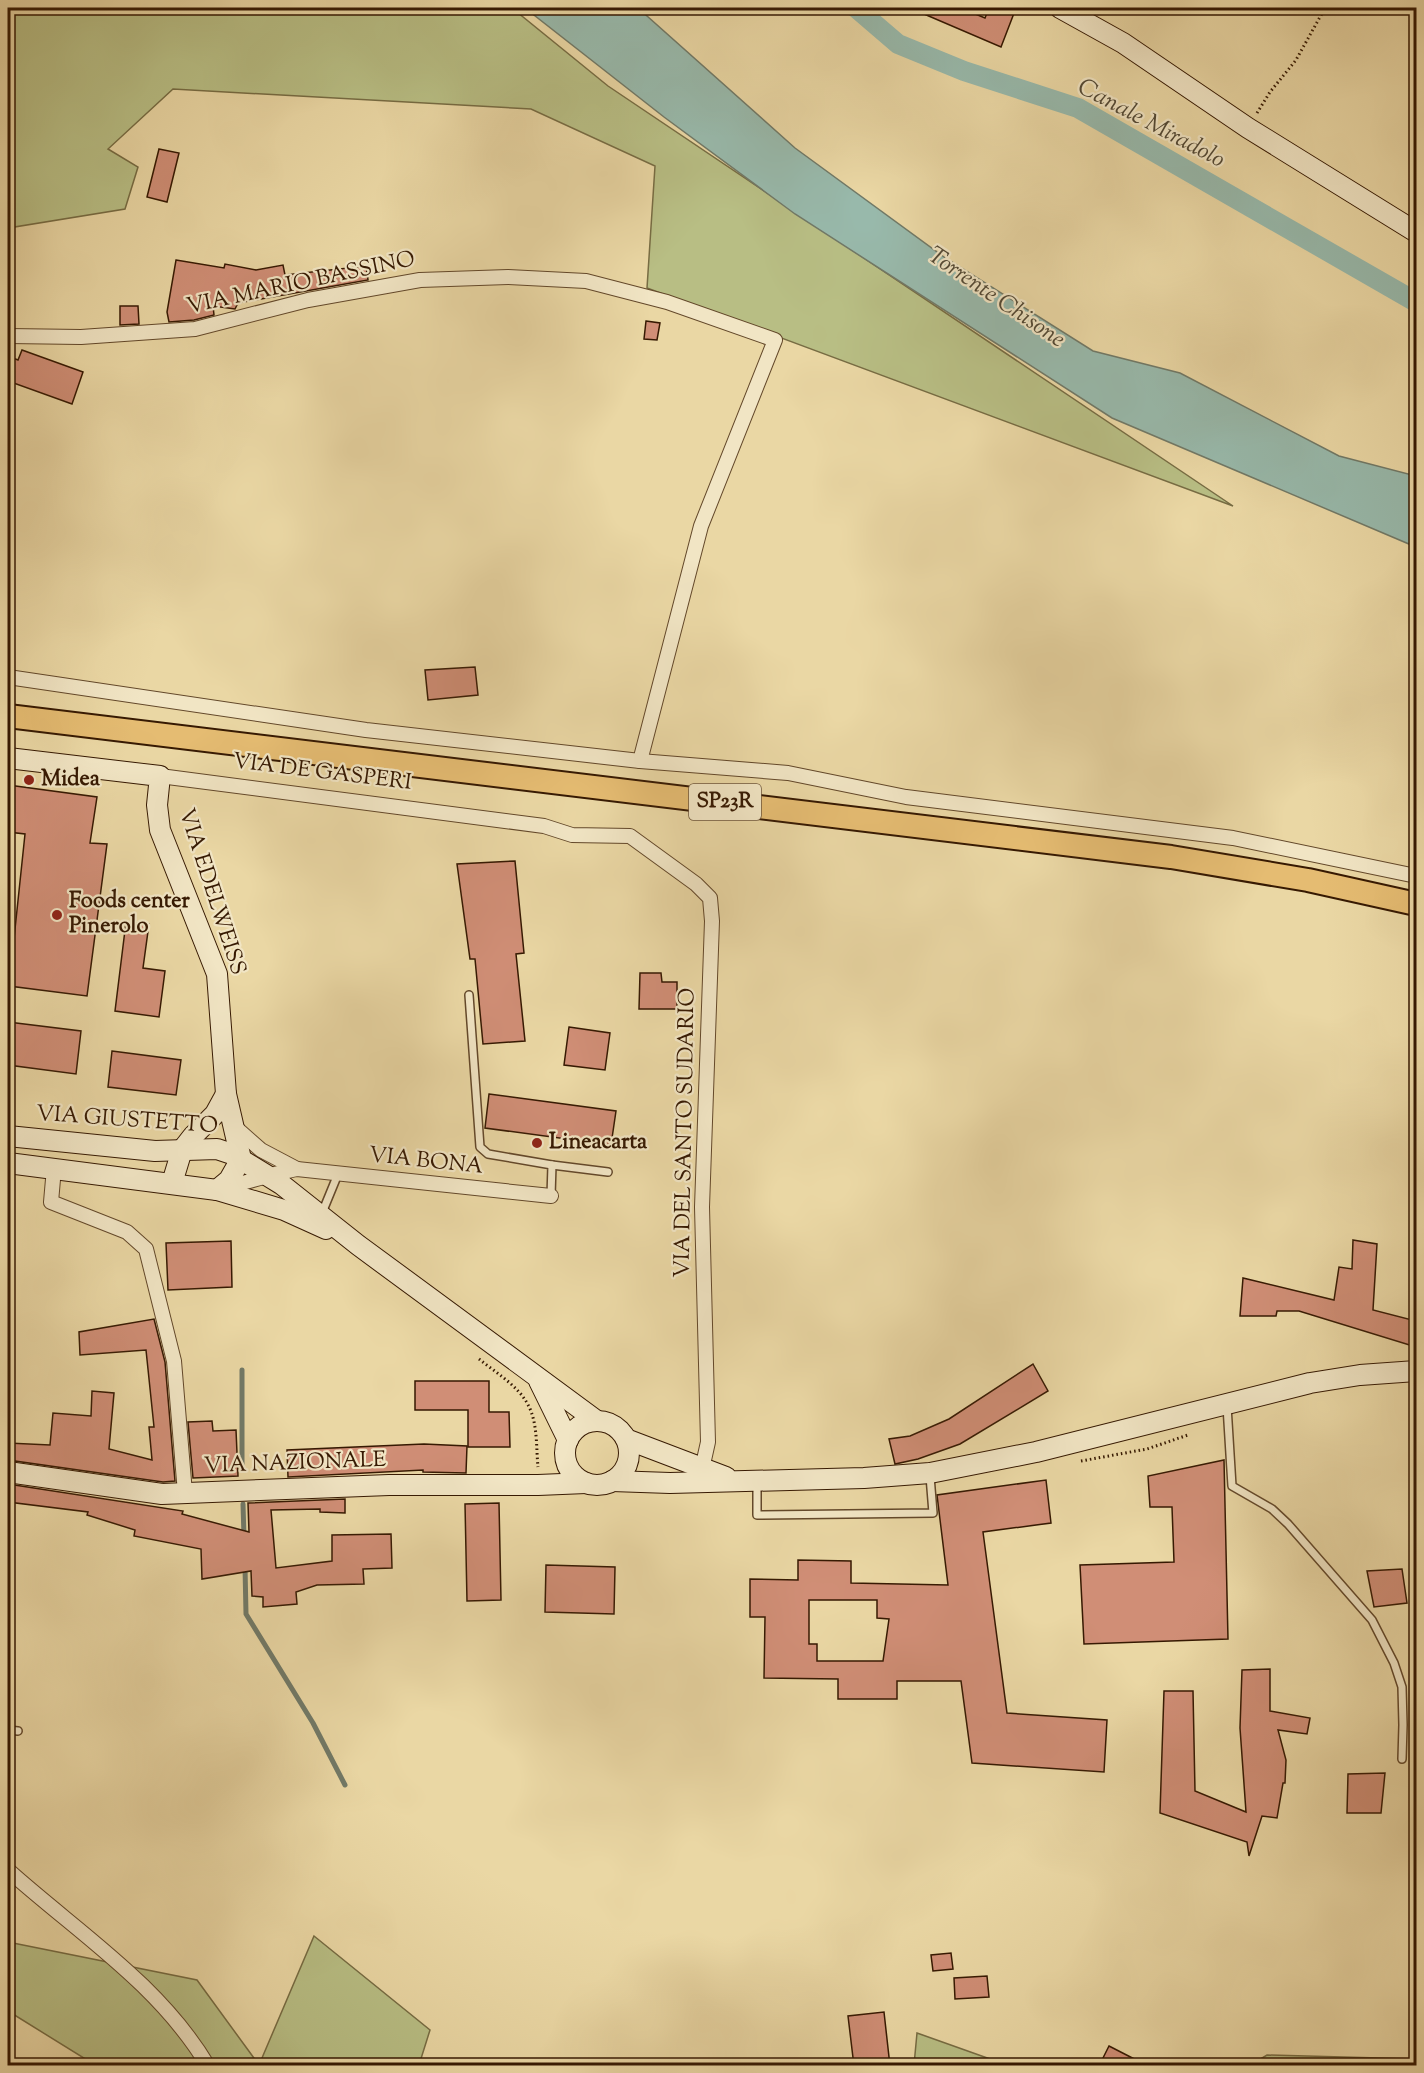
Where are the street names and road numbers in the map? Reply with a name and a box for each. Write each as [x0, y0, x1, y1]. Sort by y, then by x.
street label: VIA MARIO BASSINO [184, 244, 418, 324]
street label: VIA DE GASPERI [231, 746, 413, 800]
road number: SP23R [689, 784, 761, 820]
street label: VIA EDELWEISS [169, 805, 253, 979]
street label: VIA DEL SANTO SUDARIO [667, 988, 705, 1278]
street label: VIA GIUSTETTO [35, 1099, 219, 1143]
street label: VIA BONA [367, 1140, 485, 1184]
street label: VIA NAZIONALE [203, 1445, 387, 1483]

